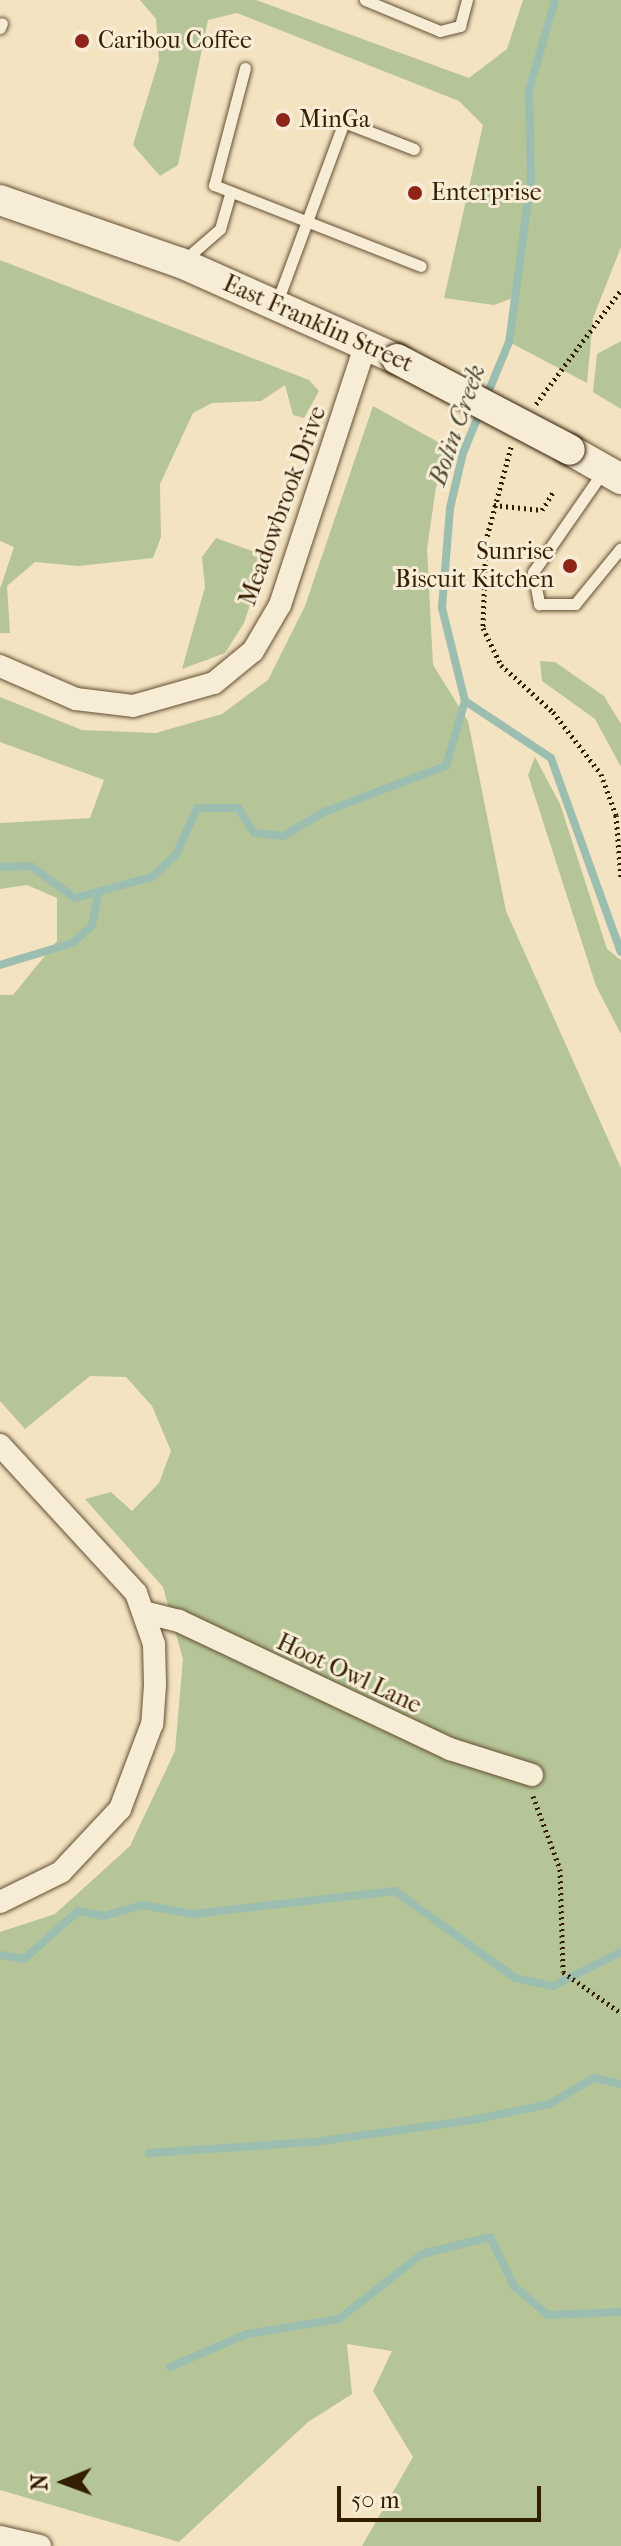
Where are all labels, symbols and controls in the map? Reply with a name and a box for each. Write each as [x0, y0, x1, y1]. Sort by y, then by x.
place label: Caribou Coffee [98, 27, 252, 55]
marker: Caribou Coffee [73, 32, 91, 50]
place label: MinGa [299, 106, 370, 134]
marker: MinGa [274, 111, 292, 129]
place label: Enterprise [431, 179, 542, 207]
marker: Enterprise [406, 184, 424, 202]
street label: East Franklin Street [219, 269, 417, 379]
water label: Bolin Creek [422, 360, 492, 490]
street label: Meadowbrook Drive [234, 402, 332, 610]
place label: Sunrise Biscuit Kitchen [395, 538, 554, 594]
marker: Sunrise Biscuit Kitchen [561, 557, 579, 575]
street label: Hoot Owl Lane [272, 1628, 426, 1720]
north arrow [24, 2442, 104, 2522]
scale bar [341, 2470, 545, 2520]
text: N [27, 2474, 53, 2491]
text: 50 m [351, 2486, 400, 2514]

